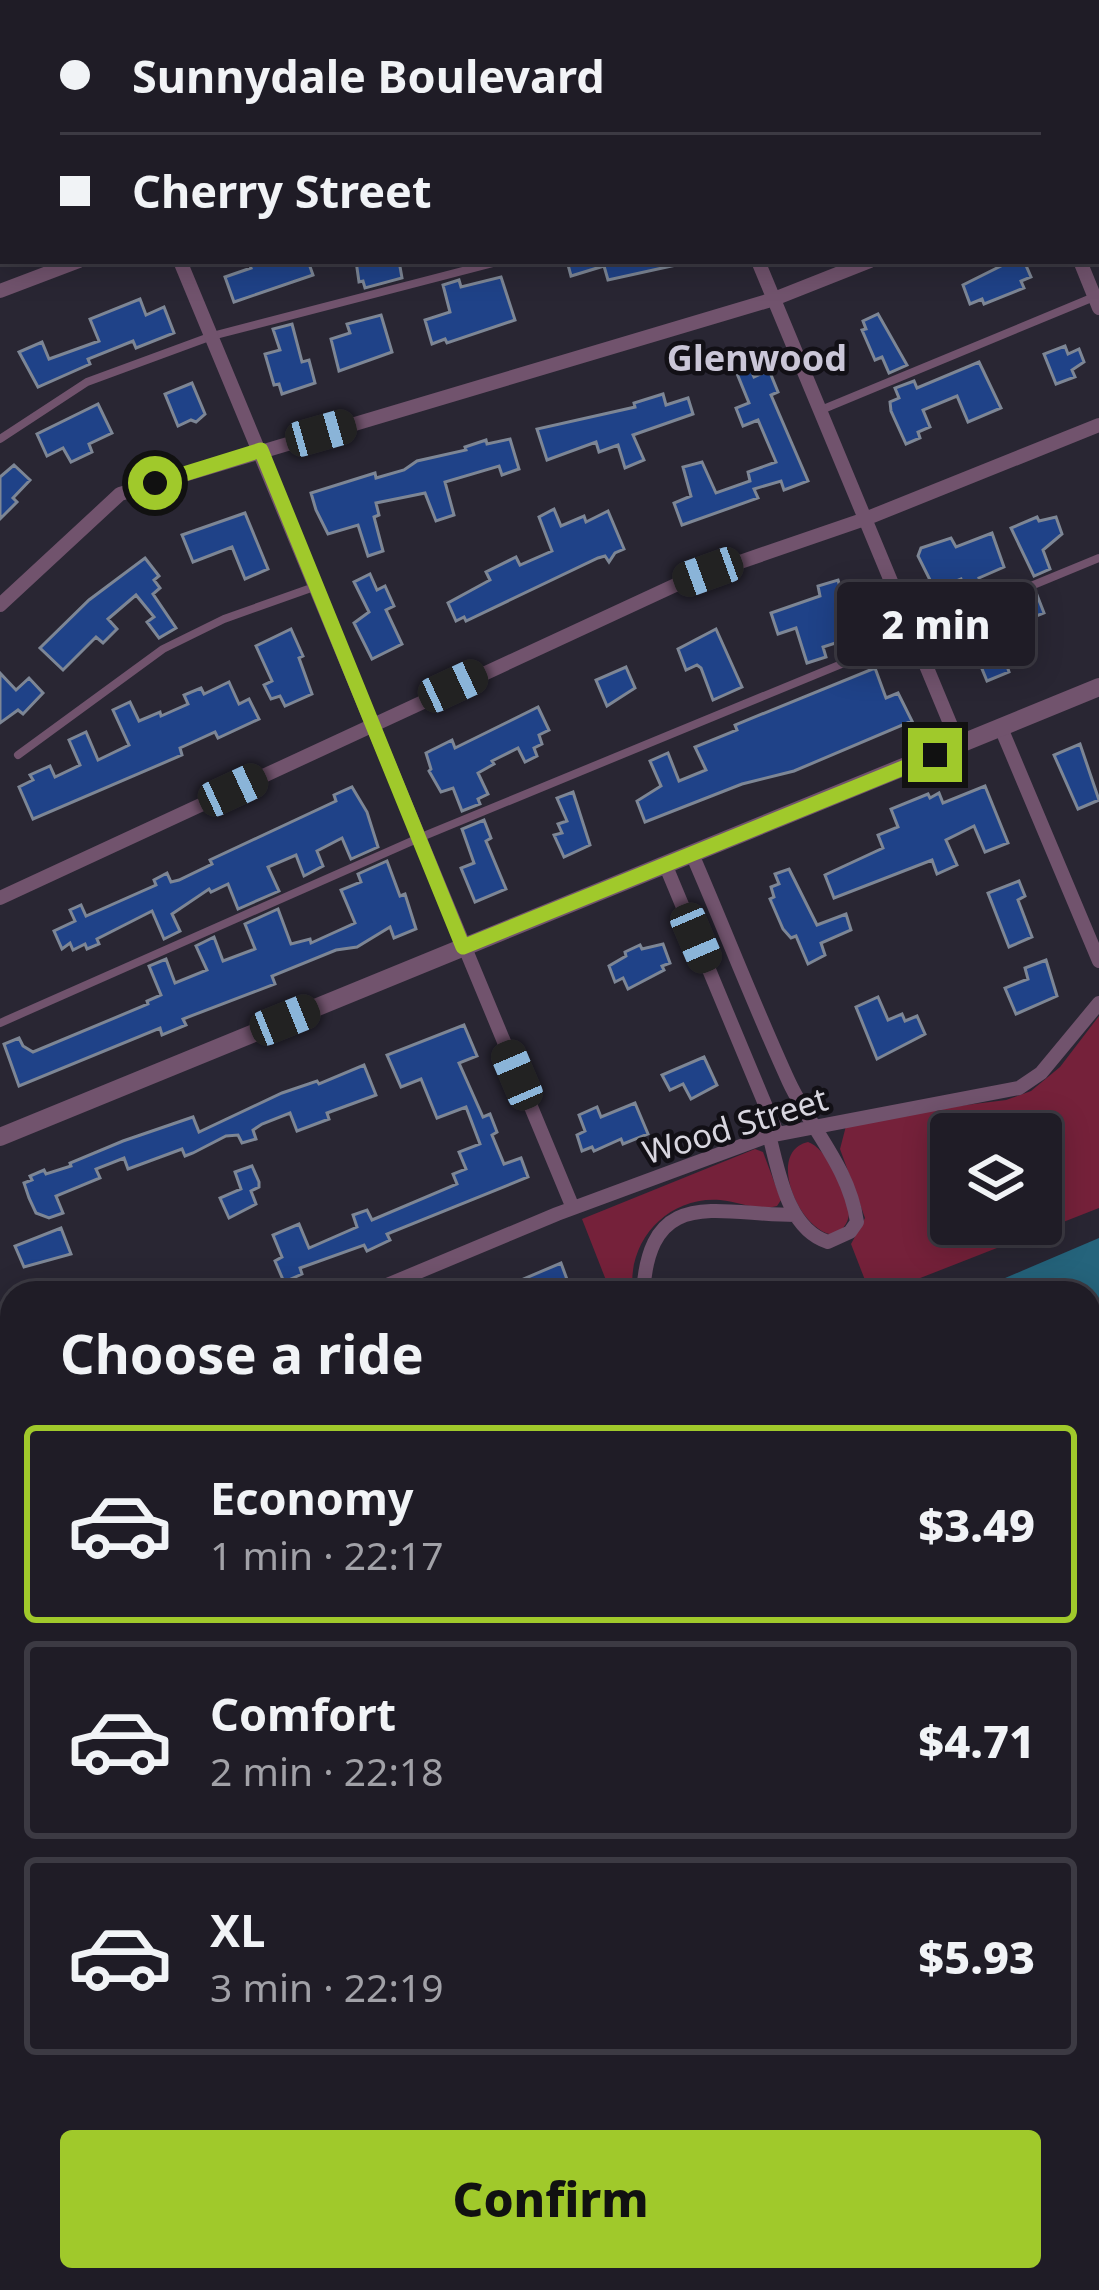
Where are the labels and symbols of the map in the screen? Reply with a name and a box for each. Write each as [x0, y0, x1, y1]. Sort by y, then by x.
district label: Glenwood [667, 333, 847, 382]
car [281, 406, 361, 460]
route start [128, 456, 182, 510]
car [668, 543, 748, 601]
callout: 2 min [836, 581, 1034, 665]
car [413, 654, 493, 718]
route end [908, 728, 962, 782]
car [193, 758, 273, 822]
car [665, 898, 727, 978]
car [245, 990, 325, 1050]
car [486, 1035, 548, 1115]
street label: Wood Street [637, 1076, 833, 1174]

